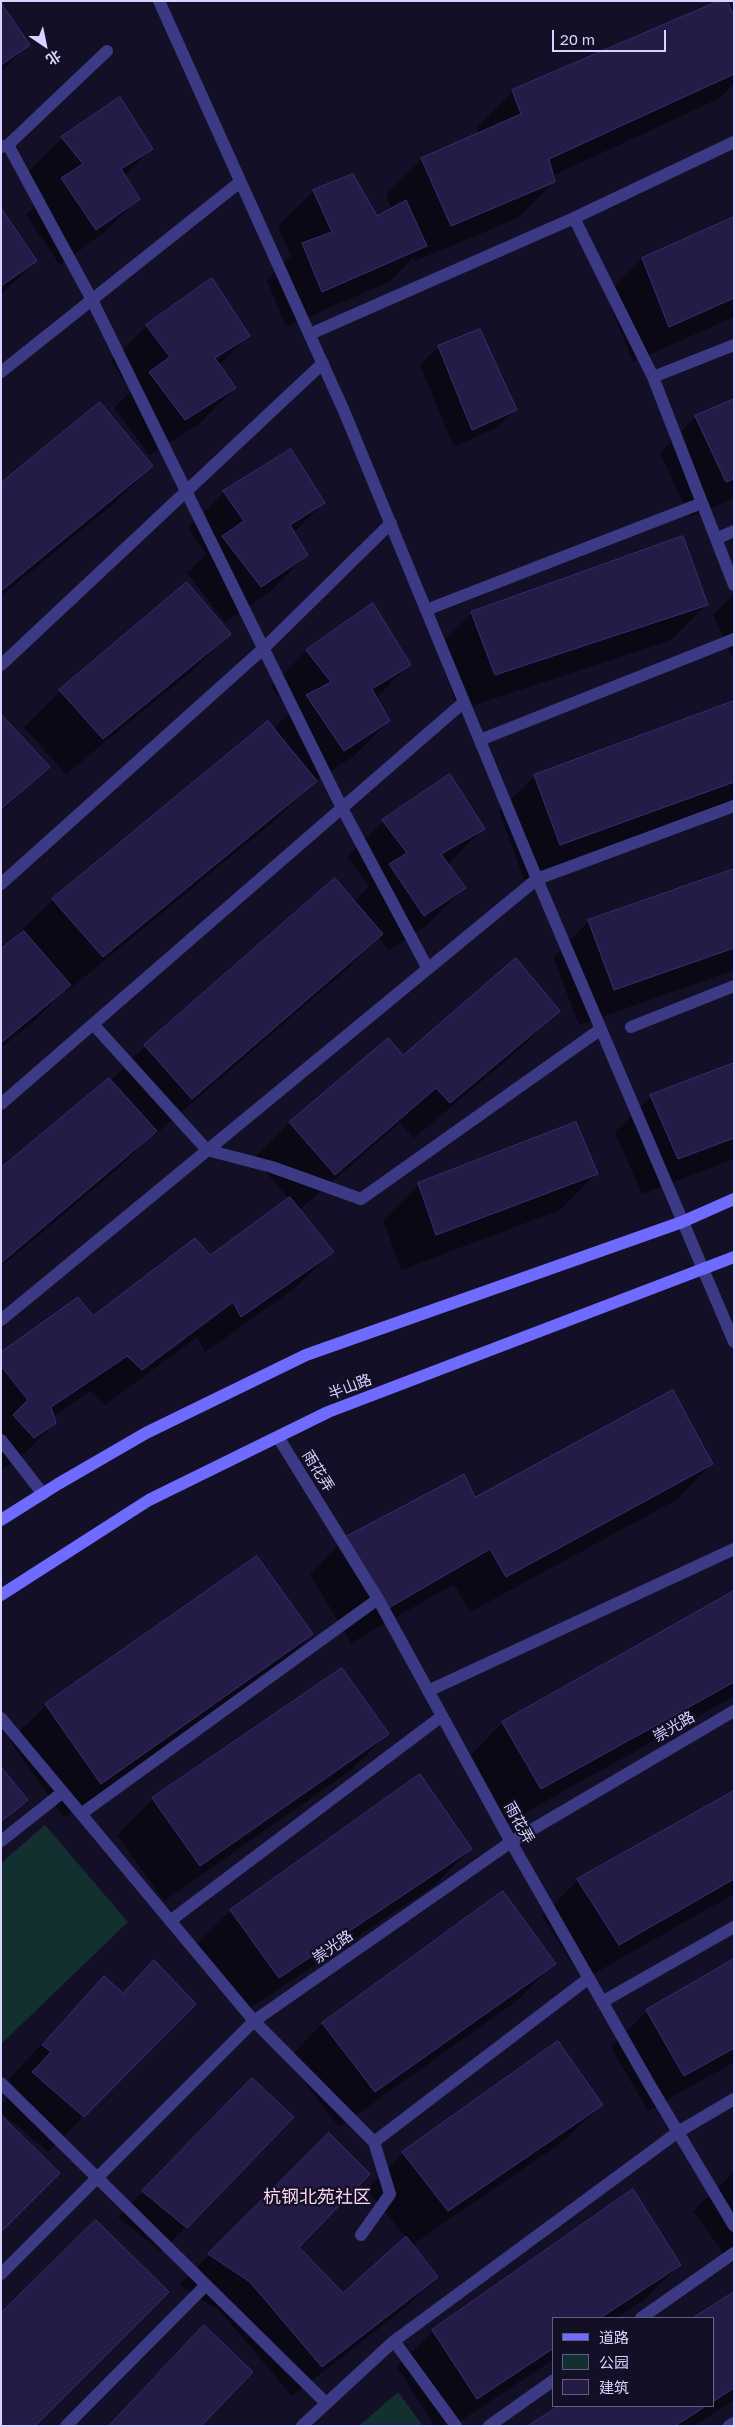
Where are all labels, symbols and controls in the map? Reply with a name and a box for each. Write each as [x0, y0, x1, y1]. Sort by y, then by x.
north arrow [20, 20, 70, 70]
scale bar [555, 20, 669, 52]
text: 20 m [560, 30, 595, 48]
text: 北 [43, 47, 64, 69]
street label: 半山路 [326, 1371, 374, 1403]
street label: 雨花弄 [298, 1447, 338, 1495]
street label: 崇光路 [650, 1708, 698, 1746]
street label: 雨花弄 [500, 1799, 538, 1847]
street label: 崇光路 [309, 1927, 357, 1967]
district label: 杭钢北苑社区 [263, 2186, 371, 2208]
legend [552, 2317, 715, 2407]
text: 道路 [599, 2328, 629, 2346]
text: 公园 [599, 2353, 629, 2371]
text: 建筑 [599, 2378, 629, 2396]

